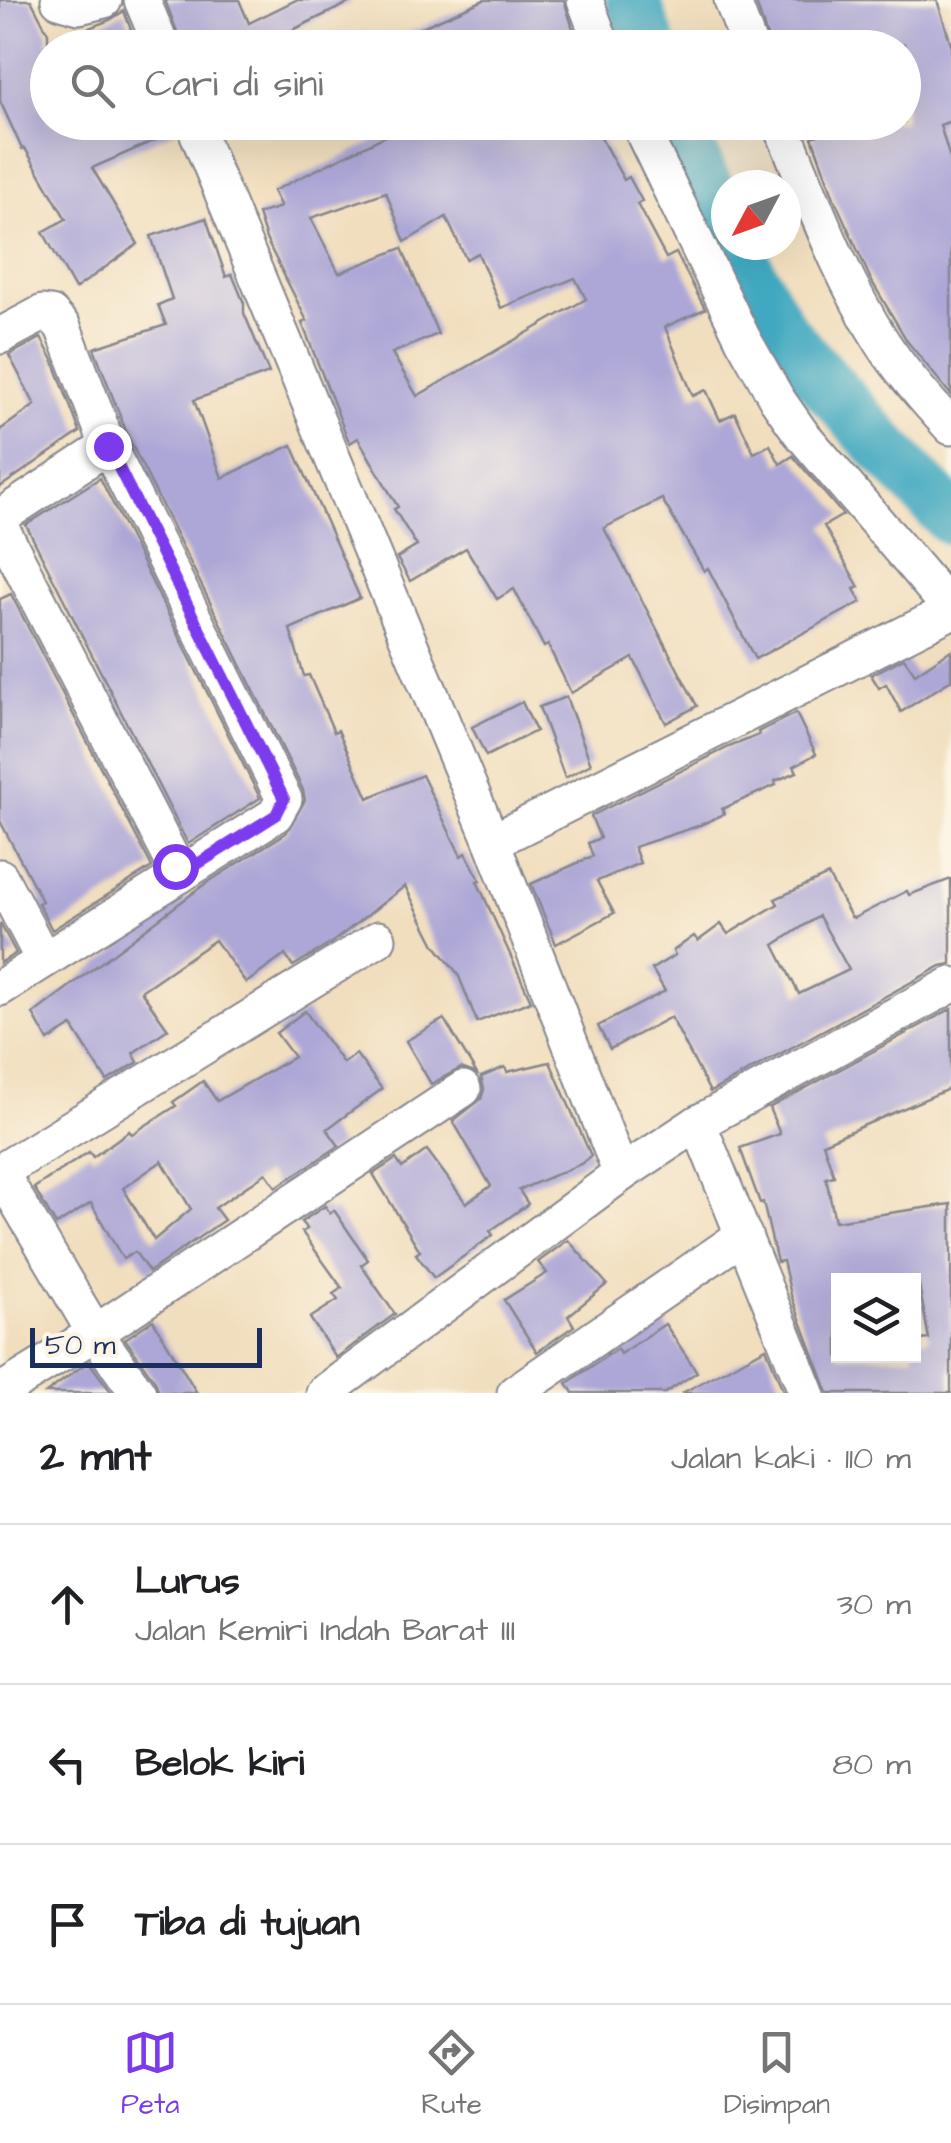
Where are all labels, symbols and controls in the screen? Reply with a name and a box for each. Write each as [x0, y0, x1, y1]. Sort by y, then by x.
search box [30, 30, 921, 140]
icon: search [65, 58, 120, 113]
text: Cari di sini [145, 59, 323, 111]
north arrow [711, 170, 801, 260]
route end [86, 424, 132, 470]
route start [153, 844, 199, 890]
map controls [831, 1273, 921, 1363]
button: layers [831, 1273, 921, 1363]
scale bar [30, 1323, 262, 1368]
text: 50 m [45, 1326, 116, 1365]
text: 2 mnt [40, 1429, 152, 1487]
text: Jalan kaki · 110 m [671, 1436, 911, 1481]
text: Lurus [135, 1556, 240, 1608]
icon: ahead [40, 1577, 95, 1632]
text: 30 m [837, 1582, 911, 1627]
text: Jalan Kemiri Indah Barat III [135, 1608, 516, 1653]
icon: left [40, 1737, 95, 1792]
text: Belok kiri [135, 1738, 304, 1790]
text: 80 m [832, 1742, 911, 1787]
icon: arrive [40, 1897, 95, 1952]
text: Tiba di tujuan [135, 1898, 360, 1950]
tab: Peta [121, 2025, 179, 2124]
tab: Rute [421, 2025, 482, 2124]
tab: Disimpan [724, 2025, 830, 2124]

